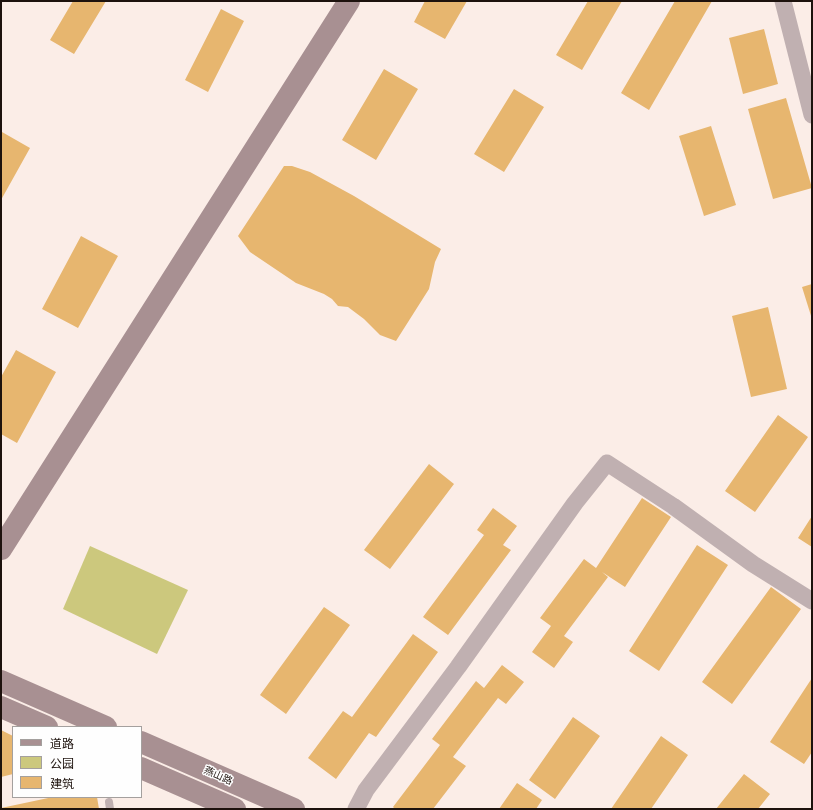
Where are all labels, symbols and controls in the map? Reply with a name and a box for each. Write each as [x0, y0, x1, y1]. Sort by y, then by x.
legend [12, 726, 142, 798]
text: 道路 [50, 736, 74, 751]
text: 公园 [50, 756, 74, 771]
street label: 燕山路 [202, 764, 234, 788]
text: 建筑 [50, 776, 74, 791]

